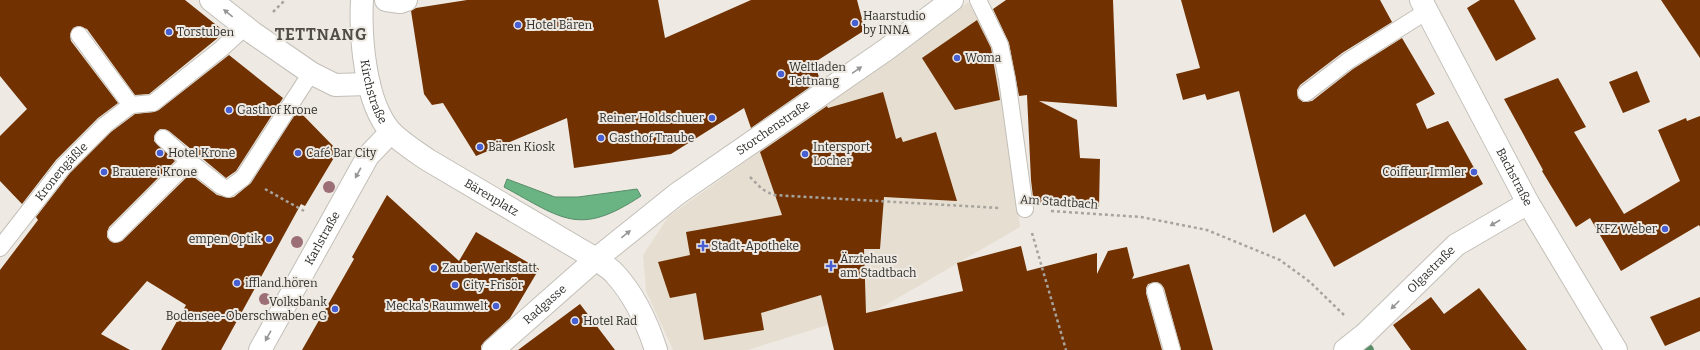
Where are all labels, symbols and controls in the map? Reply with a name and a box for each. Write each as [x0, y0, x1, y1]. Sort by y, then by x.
one-way arrow [222, 9, 233, 18]
place label: Haarstudio by INNA [863, 9, 926, 37]
place label: Hotel Bären [526, 18, 592, 32]
marker: Haarstudio by INNA [850, 18, 860, 28]
marker: Hotel Bären [513, 20, 523, 30]
place label: Torstuben [177, 25, 234, 39]
district label: TETTNANG [275, 25, 367, 44]
marker: Torstuben [164, 27, 174, 37]
place label: Woma [965, 51, 1002, 65]
marker: Woma [952, 53, 962, 63]
street label: Kirchstraße [358, 59, 390, 126]
place label: Weltladen Tettnang [789, 60, 846, 88]
one-way arrow [852, 66, 863, 74]
marker: Weltladen Tettnang [776, 69, 786, 79]
street label: Storchenstraße [733, 97, 813, 158]
place label: Gasthof Krone [237, 103, 318, 117]
marker: Gasthof Krone [224, 105, 234, 115]
place label: Reiner Holdschuer [599, 111, 705, 125]
marker: Reiner Holdschuer [707, 113, 717, 123]
place label: Gasthof Traube [609, 131, 694, 145]
marker: Gasthof Traube [596, 133, 606, 143]
street label: Kronengäßle [32, 140, 90, 204]
place label: Bären Kiosk [488, 140, 555, 154]
place label: Intersport Locher [813, 140, 871, 168]
marker: Bären Kiosk [475, 142, 485, 152]
place label: Hotel Krone [168, 146, 235, 160]
place label: Café Bar City [306, 146, 377, 160]
street label: Bachstraße [1493, 146, 1535, 208]
marker: Hotel Krone [155, 148, 165, 158]
marker: Café Bar City [293, 148, 303, 158]
marker: Intersport Locher [800, 149, 810, 159]
place label: Brauerei Krone [112, 165, 197, 179]
place label: Coiffeur Irmler [1382, 165, 1467, 179]
marker: Brauerei Krone [99, 167, 109, 177]
one-way arrow [355, 167, 362, 179]
marker: Coiffeur Irmler [1469, 167, 1479, 177]
street label: Bärenplatz [462, 176, 521, 219]
street label: Am Stadtbach [1020, 192, 1099, 212]
street label: Karlstraße [302, 209, 343, 267]
one-way arrow [1489, 219, 1500, 226]
place label: KFZ Weber [1596, 222, 1658, 236]
marker: KFZ Weber [1660, 224, 1670, 234]
one-way arrow [621, 230, 632, 239]
place label: empen Optik [189, 232, 261, 246]
marker: empen Optik [264, 234, 274, 244]
place label: Stadt-Apotheke [711, 239, 799, 253]
marker: Stadt-Apotheke [698, 241, 708, 251]
street label: Olgastraße [1404, 243, 1458, 296]
place label: Ärztehaus am Stadtbach [840, 251, 917, 280]
marker: Ärztehaus am Stadtbach [825, 260, 837, 272]
place label: ZauberWerkstatt [442, 261, 538, 275]
marker: ZauberWerkstatt [429, 263, 439, 273]
place label: iffland.hören [245, 276, 318, 290]
marker: iffland.hören [232, 278, 242, 288]
place label: City-Frisör [463, 278, 524, 292]
marker: City-Frisör [450, 280, 460, 290]
street label: Radgasse [520, 282, 569, 327]
place label: Volksbank Bodensee-Oberschwaben eG [166, 295, 327, 323]
place label: Mecka's Raumwelt [386, 299, 489, 313]
one-way arrow [1390, 300, 1400, 310]
marker: Mecka's Raumwelt [491, 301, 501, 311]
marker: Volksbank Bodensee-Oberschwaben eG [330, 304, 340, 314]
place label: Hotel Rad [583, 314, 637, 328]
marker: Hotel Rad [570, 316, 580, 326]
one-way arrow [265, 330, 271, 342]

